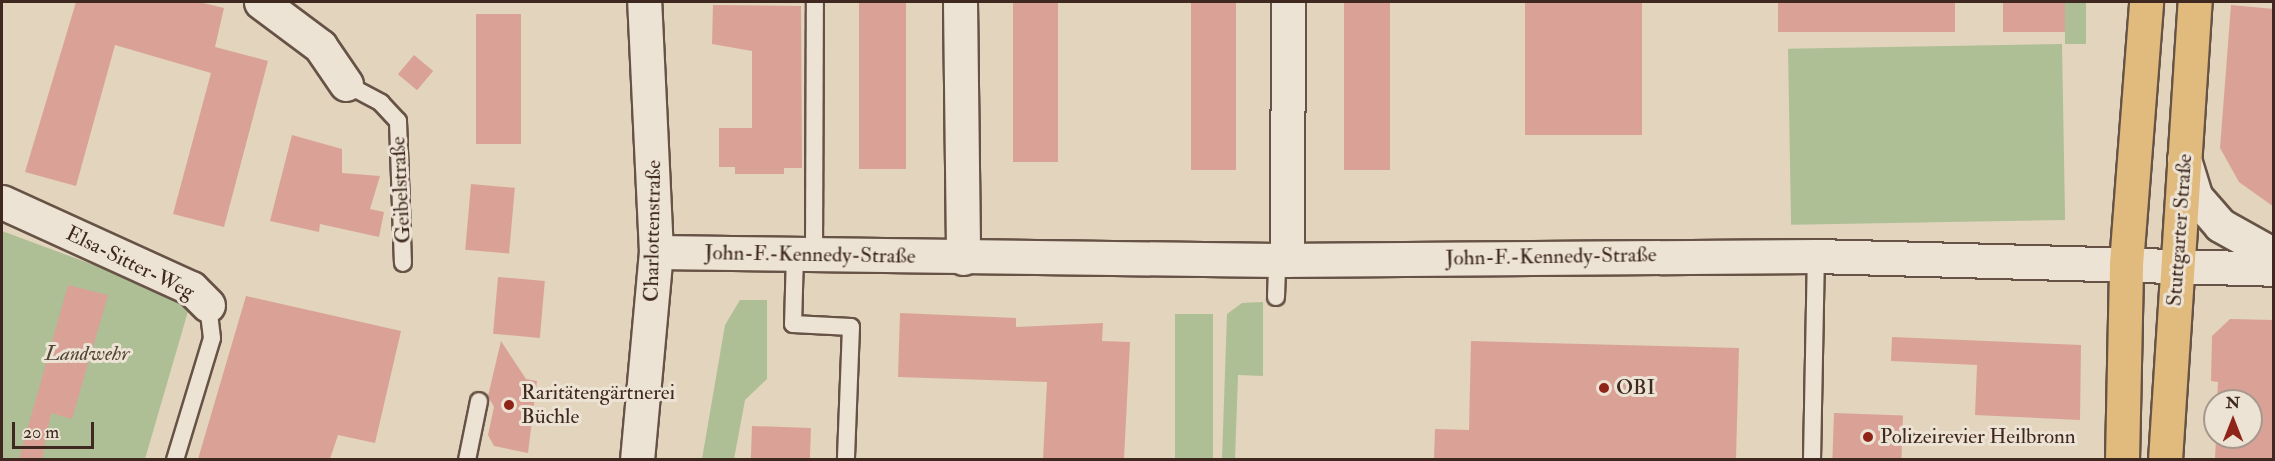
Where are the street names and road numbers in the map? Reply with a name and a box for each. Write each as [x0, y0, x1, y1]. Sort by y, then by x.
street label: Geibelstraße [386, 136, 416, 244]
street label: Stuttgarter Straße [2162, 153, 2198, 307]
street label: Charlottenstraße [639, 160, 667, 302]
street label: Elsa-Sitter-Weg [62, 221, 198, 305]
street label: John-F.-Kennedy-Straße [704, 241, 916, 269]
street label: John-F.-Kennedy-Straße [1445, 243, 1657, 271]

